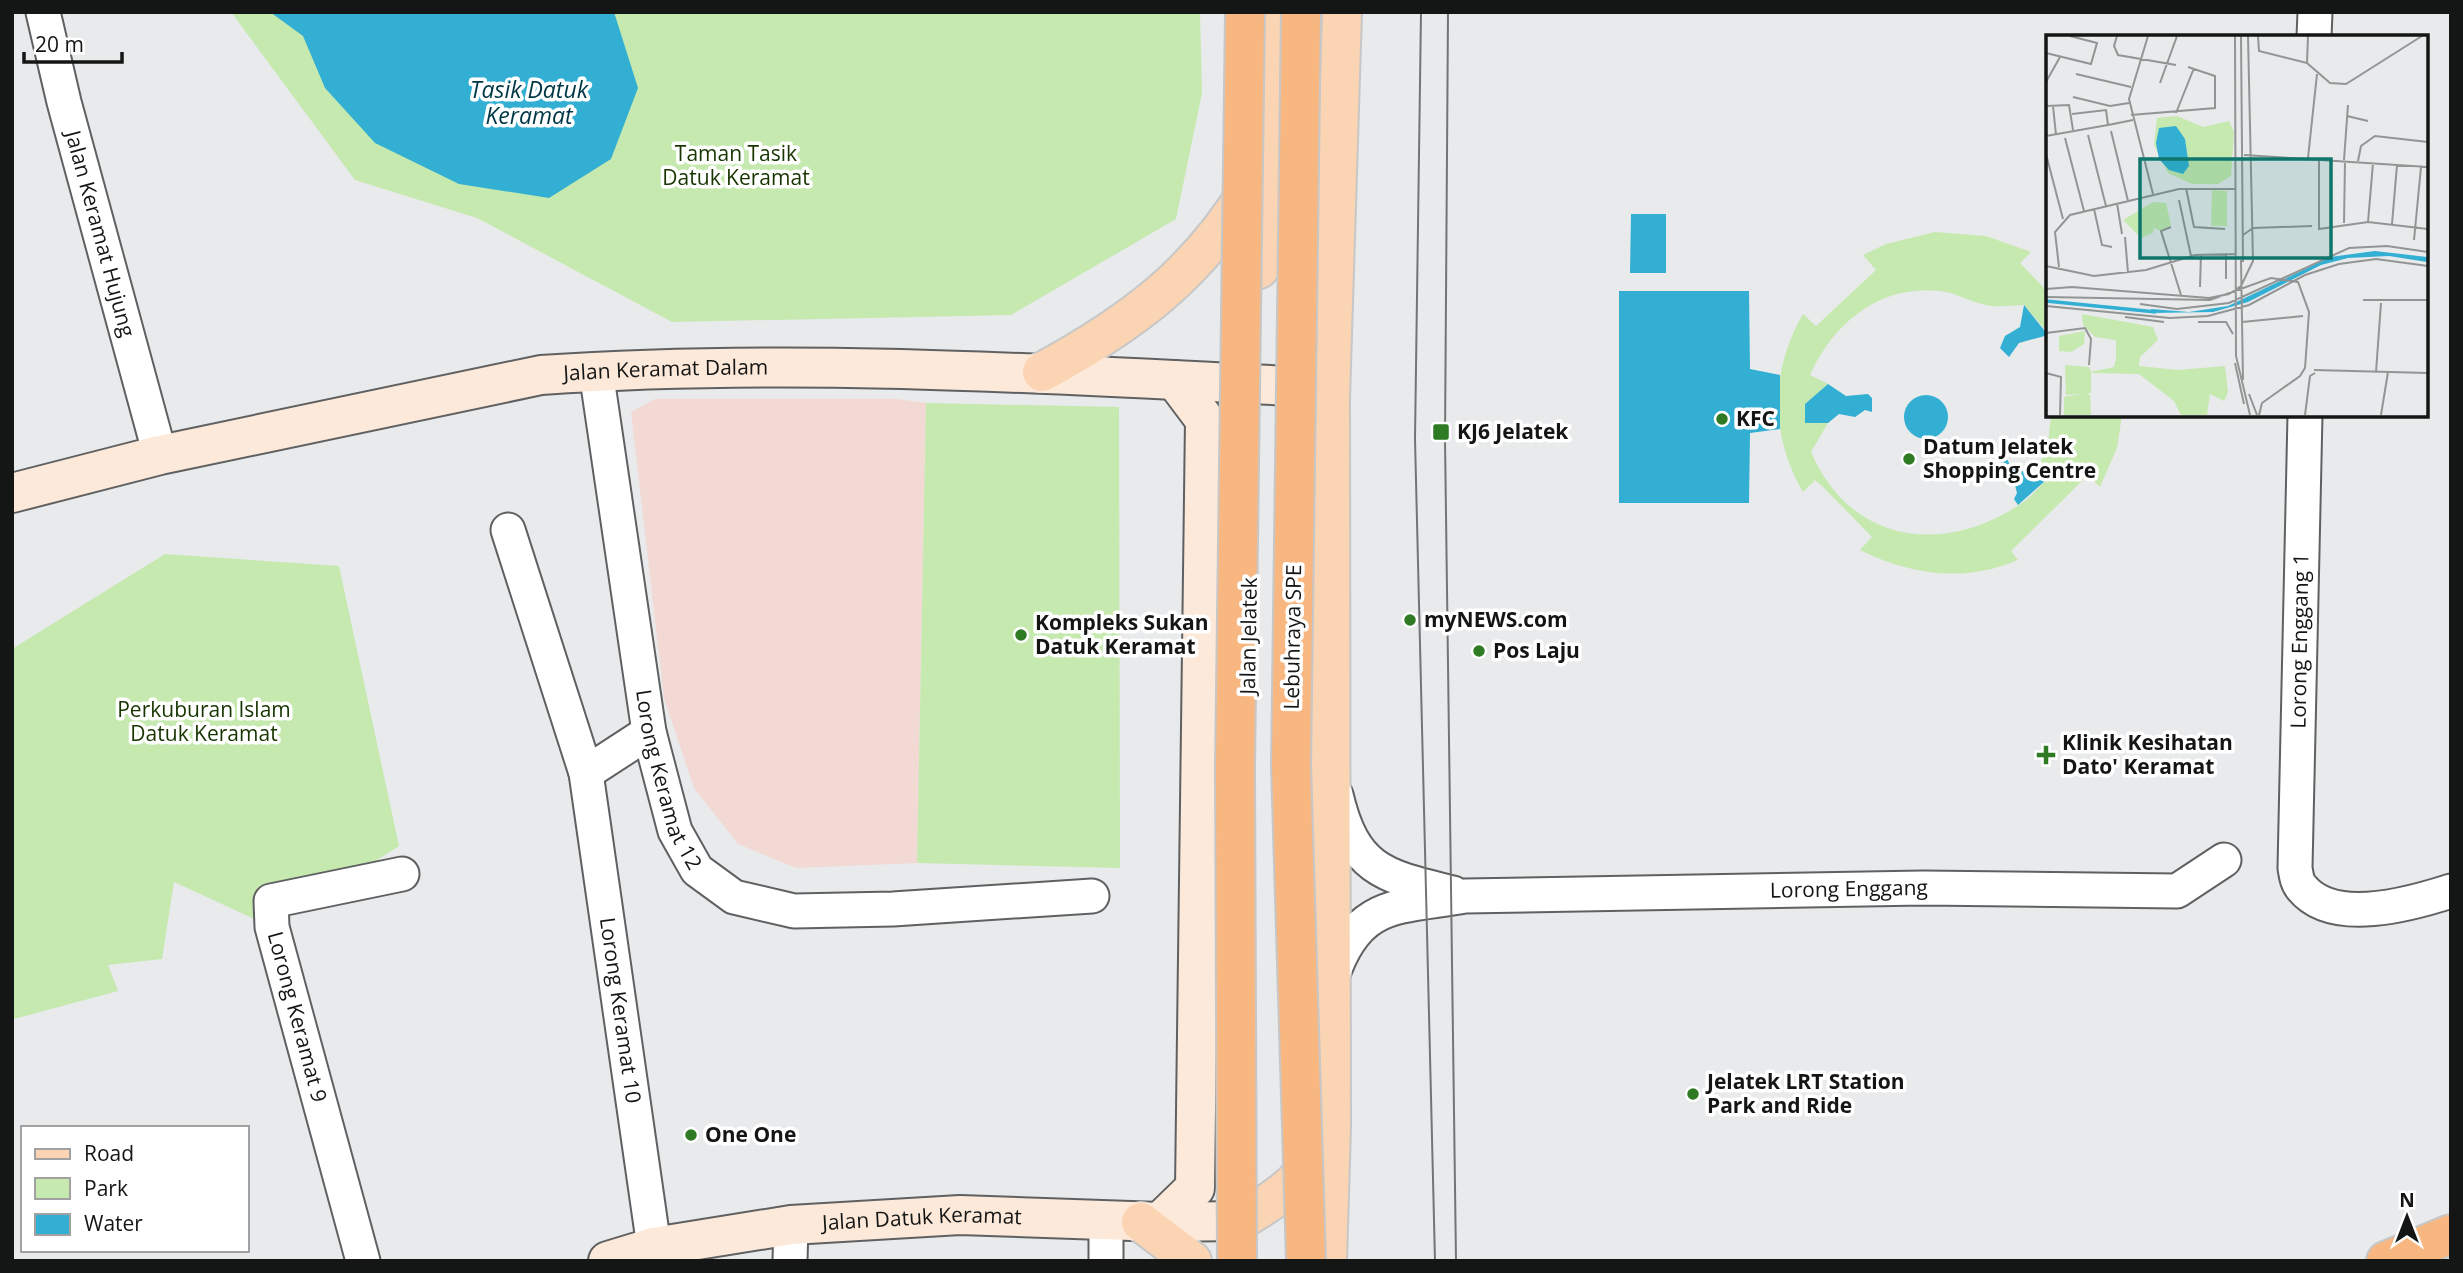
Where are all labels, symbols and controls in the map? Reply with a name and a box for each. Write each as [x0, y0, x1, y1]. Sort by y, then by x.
scale bar [24, 21, 122, 65]
text: 20 m [35, 30, 84, 58]
inset map [2046, 35, 2428, 416]
water label: Tasik Datuk Keramat [470, 73, 589, 131]
street label: Jalan Keramat Hujung [59, 125, 142, 340]
park label: Taman Tasik Datuk Keramat [662, 139, 810, 191]
street label: Jalan Keramat Dalam [560, 352, 768, 387]
place label: KFC [1736, 404, 1775, 432]
marker: KFC [1714, 411, 1730, 427]
place label: KJ6 Jelatek [1457, 417, 1569, 445]
marker: KJ6 Jelatek [1431, 422, 1451, 442]
place label: Datum Jelatek Shopping Centre [1923, 432, 2096, 484]
marker: Datum Jelatek Shopping Centre [1901, 451, 1917, 467]
street label: Lorong Enggang 1 [2283, 553, 2315, 729]
street label: Lebuhraya SPE [1277, 564, 1307, 710]
street label: Jalan Jelatek [1233, 577, 1263, 697]
place label: myNEWS.com [1424, 605, 1568, 633]
place label: Kompleks Sukan Datuk Keramat [1035, 608, 1208, 660]
marker: myNEWS.com [1402, 612, 1418, 628]
marker: Kompleks Sukan Datuk Keramat [1013, 627, 1029, 643]
place label: Pos Laju [1493, 636, 1580, 664]
marker: Pos Laju [1471, 643, 1487, 659]
street label: Lorong Keramat 12 [630, 688, 709, 874]
park label: Perkuburan Islam Datuk Keramat [117, 695, 291, 747]
place label: Klinik Kesihatan Dato' Keramat [2062, 728, 2233, 780]
marker: Klinik Kesihatan Dato' Keramat [2036, 745, 2056, 765]
street label: Lorong Enggang [1770, 873, 1928, 904]
street label: Lorong Keramat 10 [594, 915, 648, 1105]
street label: Lorong Keramat 9 [262, 928, 334, 1105]
place label: Jelatek LRT Station Park and Ride [1705, 1067, 1905, 1119]
marker: Jelatek LRT Station Park and Ride [1685, 1086, 1701, 1102]
place label: One One [705, 1120, 796, 1148]
legend [21, 1126, 248, 1252]
marker: One One [683, 1127, 699, 1143]
text: Road [84, 1139, 134, 1167]
text: Park [84, 1174, 128, 1202]
north arrow [2372, 1182, 2442, 1252]
text: N [2399, 1187, 2415, 1213]
street label: Jalan Datuk Keramat [819, 1200, 1022, 1236]
text: Water [84, 1209, 143, 1237]

